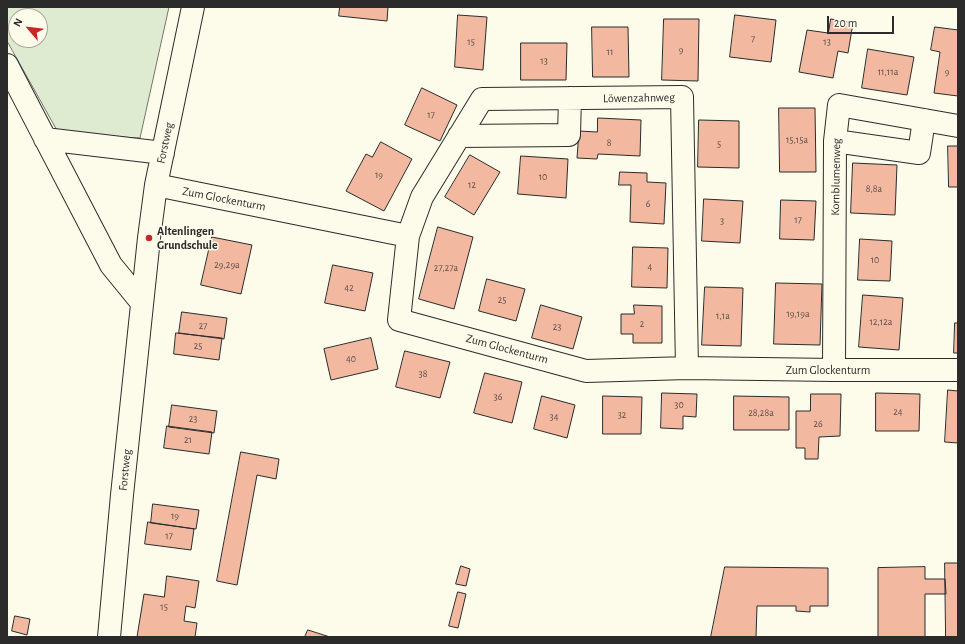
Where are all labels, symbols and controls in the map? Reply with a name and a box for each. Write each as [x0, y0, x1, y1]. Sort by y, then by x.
north arrow [8, 8, 48, 48]
scale bar [829, 8, 896, 34]
text: N [11, 17, 24, 29]
text: 20 m [834, 17, 857, 29]
house number: 7 [751, 33, 755, 45]
house number: 15 [467, 36, 475, 48]
house number: 13 [823, 36, 831, 48]
house number: 9 [679, 44, 683, 56]
house number: 11 [607, 46, 613, 58]
house number: 13 [540, 55, 548, 67]
house number: 11,11a [878, 66, 898, 78]
house number: 9 [945, 66, 949, 78]
street label: Löwenzahnweg [603, 90, 675, 106]
house number: 17 [427, 109, 435, 121]
street label: Forstweg [154, 121, 176, 165]
house number: 15,15a [786, 134, 808, 146]
house number: 8 [607, 137, 611, 149]
house number: 5 [717, 138, 721, 150]
street label: Kornblumenweg [828, 138, 844, 216]
house number: 19 [375, 169, 383, 181]
house number: 10 [539, 171, 547, 183]
house number: 12 [468, 179, 476, 191]
house number: 8,8a [866, 183, 882, 195]
street label: Zum Glockenturm [181, 184, 267, 214]
house number: 6 [646, 198, 650, 210]
house number: 17 [794, 214, 802, 226]
house number: 3 [720, 215, 724, 227]
place label: Altenlingen Grundschule [157, 224, 218, 252]
marker: Altenlingen Grundschule [144, 233, 154, 243]
house number: 10 [871, 254, 879, 266]
house number: 29,29a [214, 259, 240, 271]
house number: 4 [648, 261, 652, 273]
house number: 27,27a [434, 262, 458, 274]
house number: 42 [344, 282, 354, 294]
house number: 25 [498, 294, 506, 306]
house number: 19,19a [786, 308, 810, 320]
house number: 1,1a [716, 310, 730, 322]
house number: 12,12a [870, 316, 892, 328]
house number: 2 [640, 318, 644, 330]
house number: 27 [199, 320, 207, 332]
house number: 23 [553, 321, 561, 333]
street label: Zum Glockenturm [464, 331, 550, 367]
house number: 25 [194, 340, 202, 352]
house number: 40 [346, 353, 356, 365]
street label: Zum Glockenturm [786, 363, 870, 377]
house number: 38 [419, 368, 427, 380]
house number: 36 [494, 391, 502, 403]
house number: 30 [674, 399, 684, 411]
house number: 24 [893, 406, 903, 418]
house number: 28,28a [748, 407, 774, 419]
house number: 32 [618, 409, 626, 421]
house number: 34 [550, 411, 558, 423]
house number: 23 [189, 413, 197, 425]
house number: 26 [813, 418, 823, 430]
house number: 21 [184, 434, 192, 446]
street label: Forstweg [116, 448, 134, 492]
house number: 19 [171, 510, 179, 522]
house number: 17 [165, 530, 173, 542]
house number: 15 [160, 601, 168, 613]

